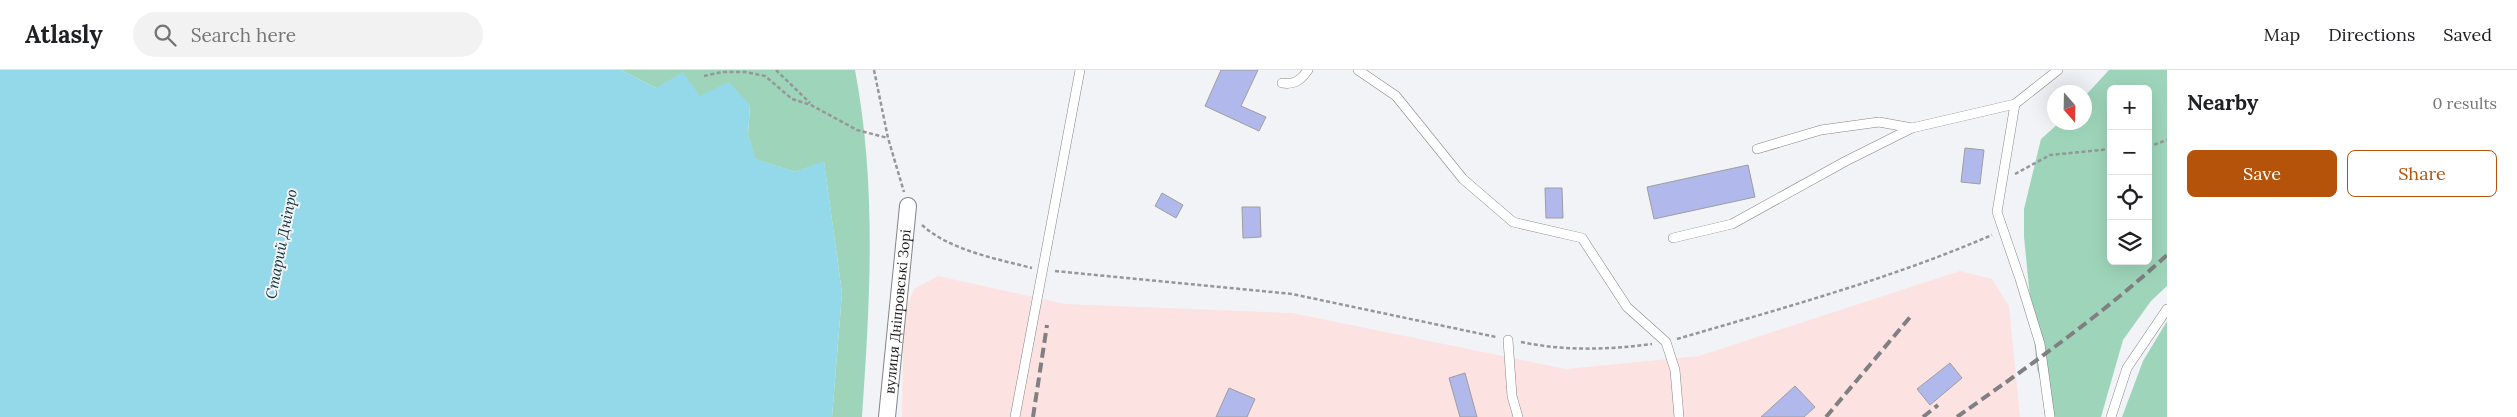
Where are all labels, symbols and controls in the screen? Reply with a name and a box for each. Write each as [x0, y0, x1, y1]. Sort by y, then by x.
search box [133, 12, 483, 57]
text: Atlasly [25, 19, 103, 50]
icon: search [151, 21, 179, 49]
text: Search here [191, 23, 296, 47]
text: Map [2264, 23, 2300, 46]
text: Directions [2328, 23, 2415, 46]
text: Saved [2443, 23, 2492, 46]
north arrow [2047, 85, 2092, 130]
map controls [2107, 85, 2152, 265]
button: + [2107, 85, 2152, 130]
text: Nearby [2187, 89, 2258, 116]
text: 0 results [2432, 93, 2497, 113]
button: − [2107, 130, 2152, 175]
button: Save [2187, 150, 2337, 197]
button: Share [2347, 150, 2497, 197]
button: locate [2107, 175, 2152, 220]
water label: Старий Дніпро [261, 187, 301, 300]
button: layers [2107, 220, 2152, 265]
street label: вулиця Дніпровські Зорі [880, 228, 915, 395]

